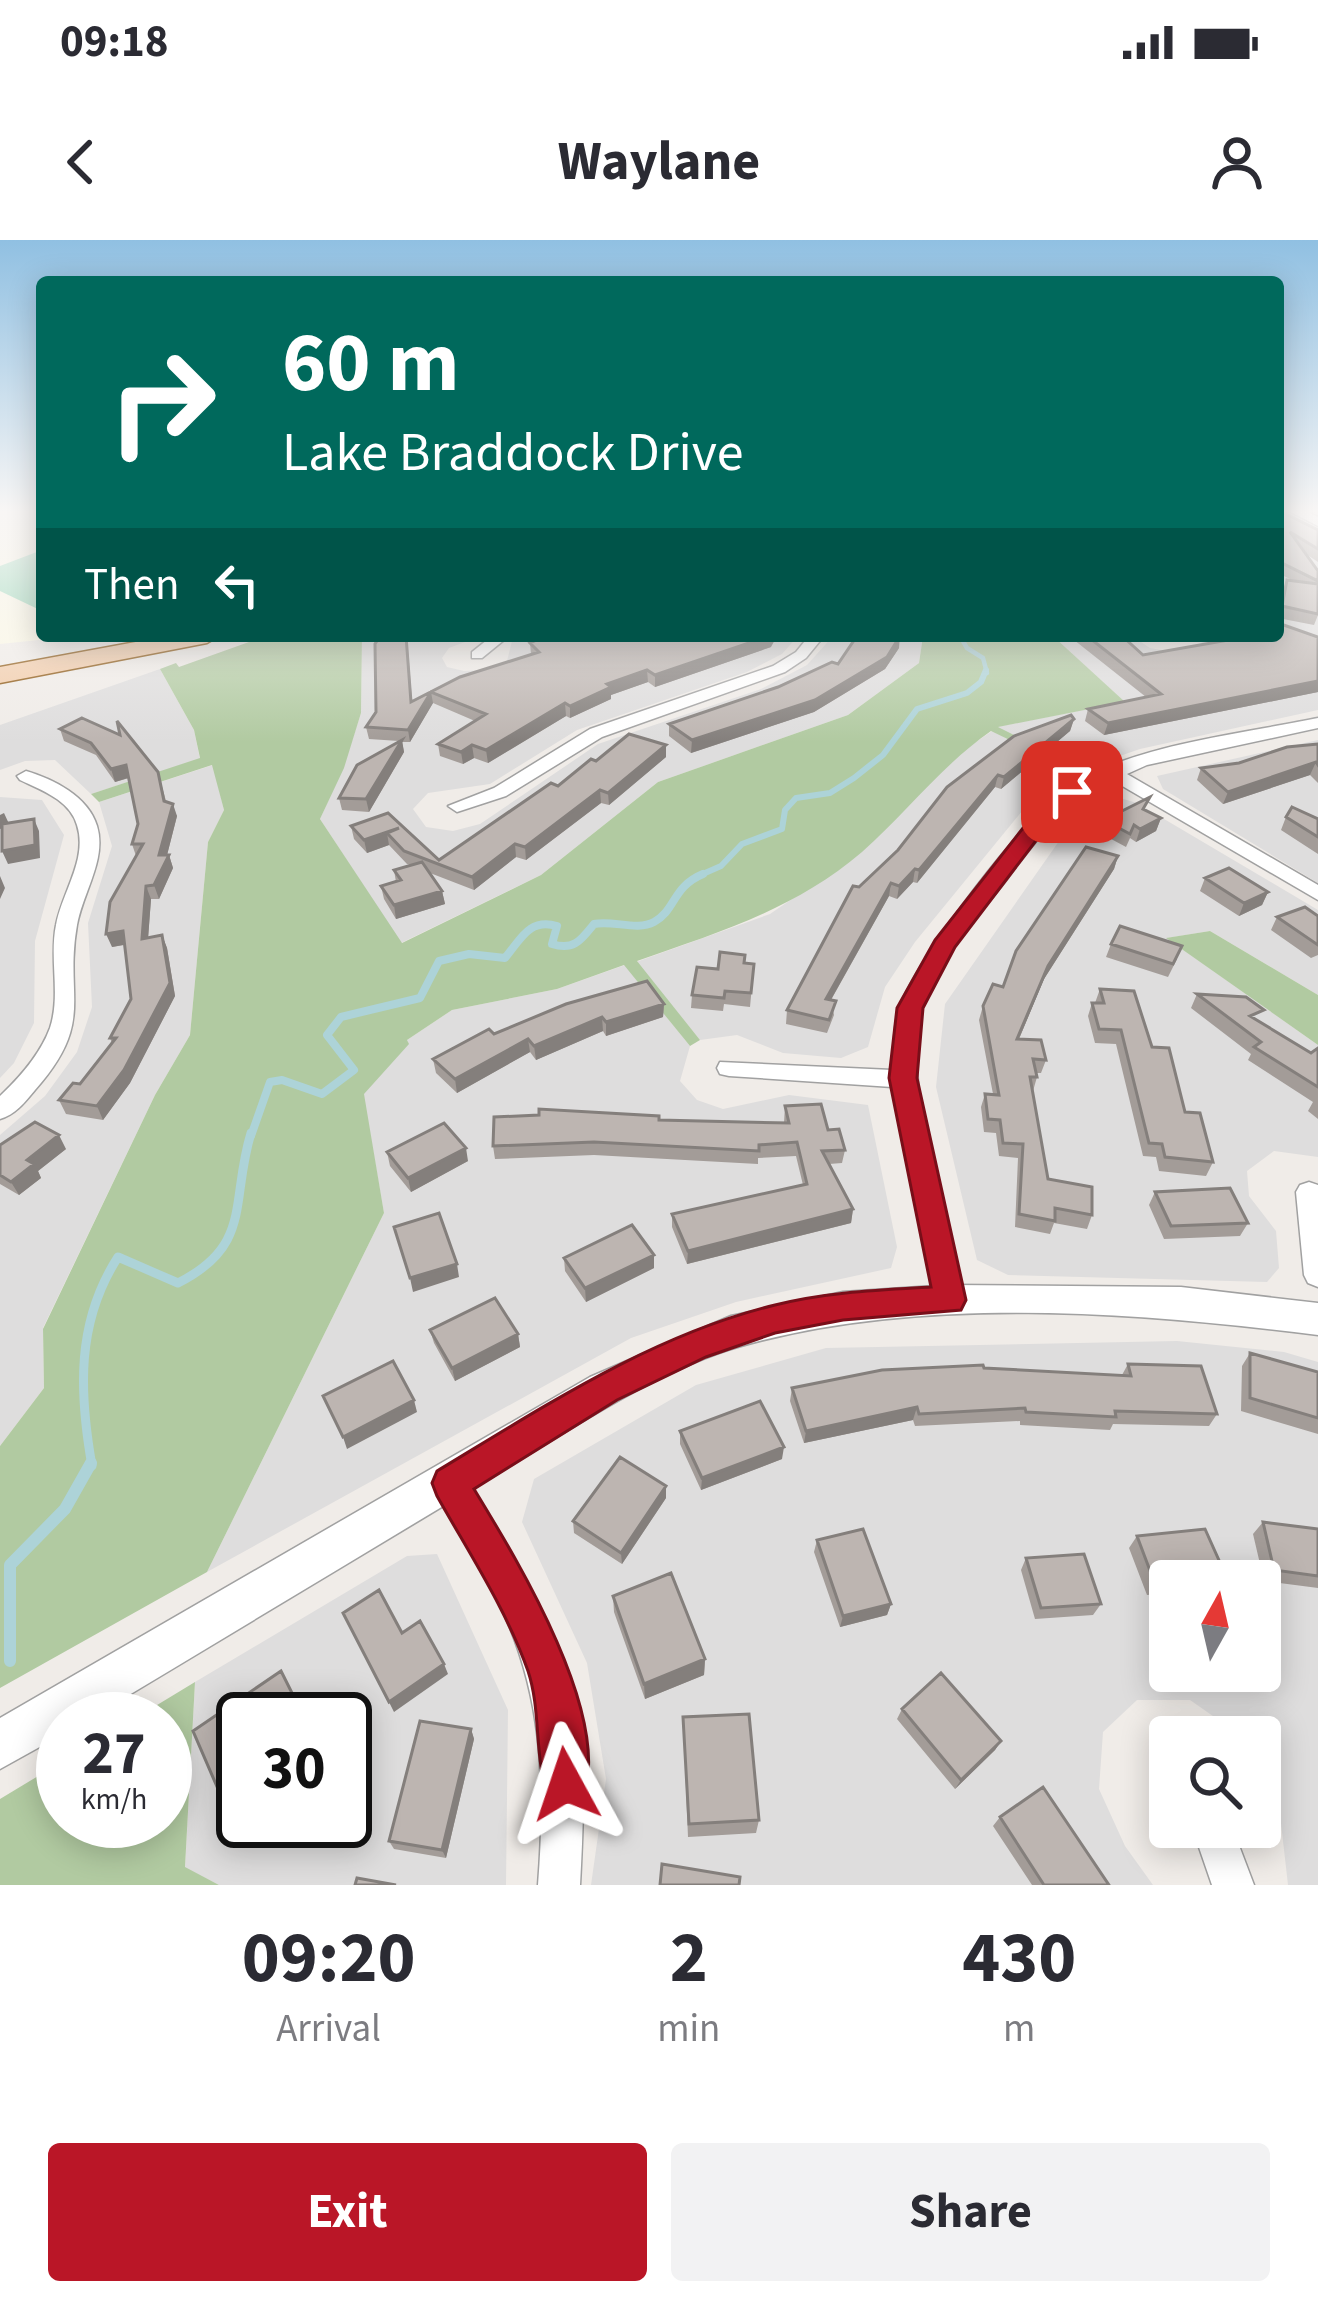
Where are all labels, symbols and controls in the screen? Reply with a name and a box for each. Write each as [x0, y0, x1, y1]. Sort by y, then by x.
text: 09:18 [60, 10, 169, 74]
text: Waylane [558, 124, 760, 201]
icon: back [48, 129, 114, 195]
icon: person [1204, 129, 1270, 195]
text: 60 m [282, 304, 460, 424]
icon: right [84, 324, 240, 480]
text: Lake Braddock Drive [282, 415, 744, 492]
icon: left [204, 552, 270, 618]
text: Then [84, 553, 180, 617]
pin [1021, 741, 1123, 843]
icon: arrive [1039, 759, 1105, 825]
north arrow [1149, 1560, 1281, 1692]
map controls [1149, 1560, 1281, 1848]
speed limit sign: 30 [216, 1692, 372, 1848]
text: 27 [82, 1712, 146, 1797]
button: search [1149, 1716, 1281, 1848]
position arrow [503, 1721, 629, 1847]
text: km/h [81, 1778, 147, 1821]
text: 09:20 [242, 1907, 415, 2010]
text: 2 [670, 1907, 708, 2010]
text: 430 [962, 1907, 1076, 2010]
text: Arrival [276, 2001, 381, 2057]
text: min [657, 2001, 720, 2057]
text: m [1003, 2001, 1035, 2057]
button: Exit [48, 2143, 647, 2281]
button: Share [671, 2143, 1270, 2281]

